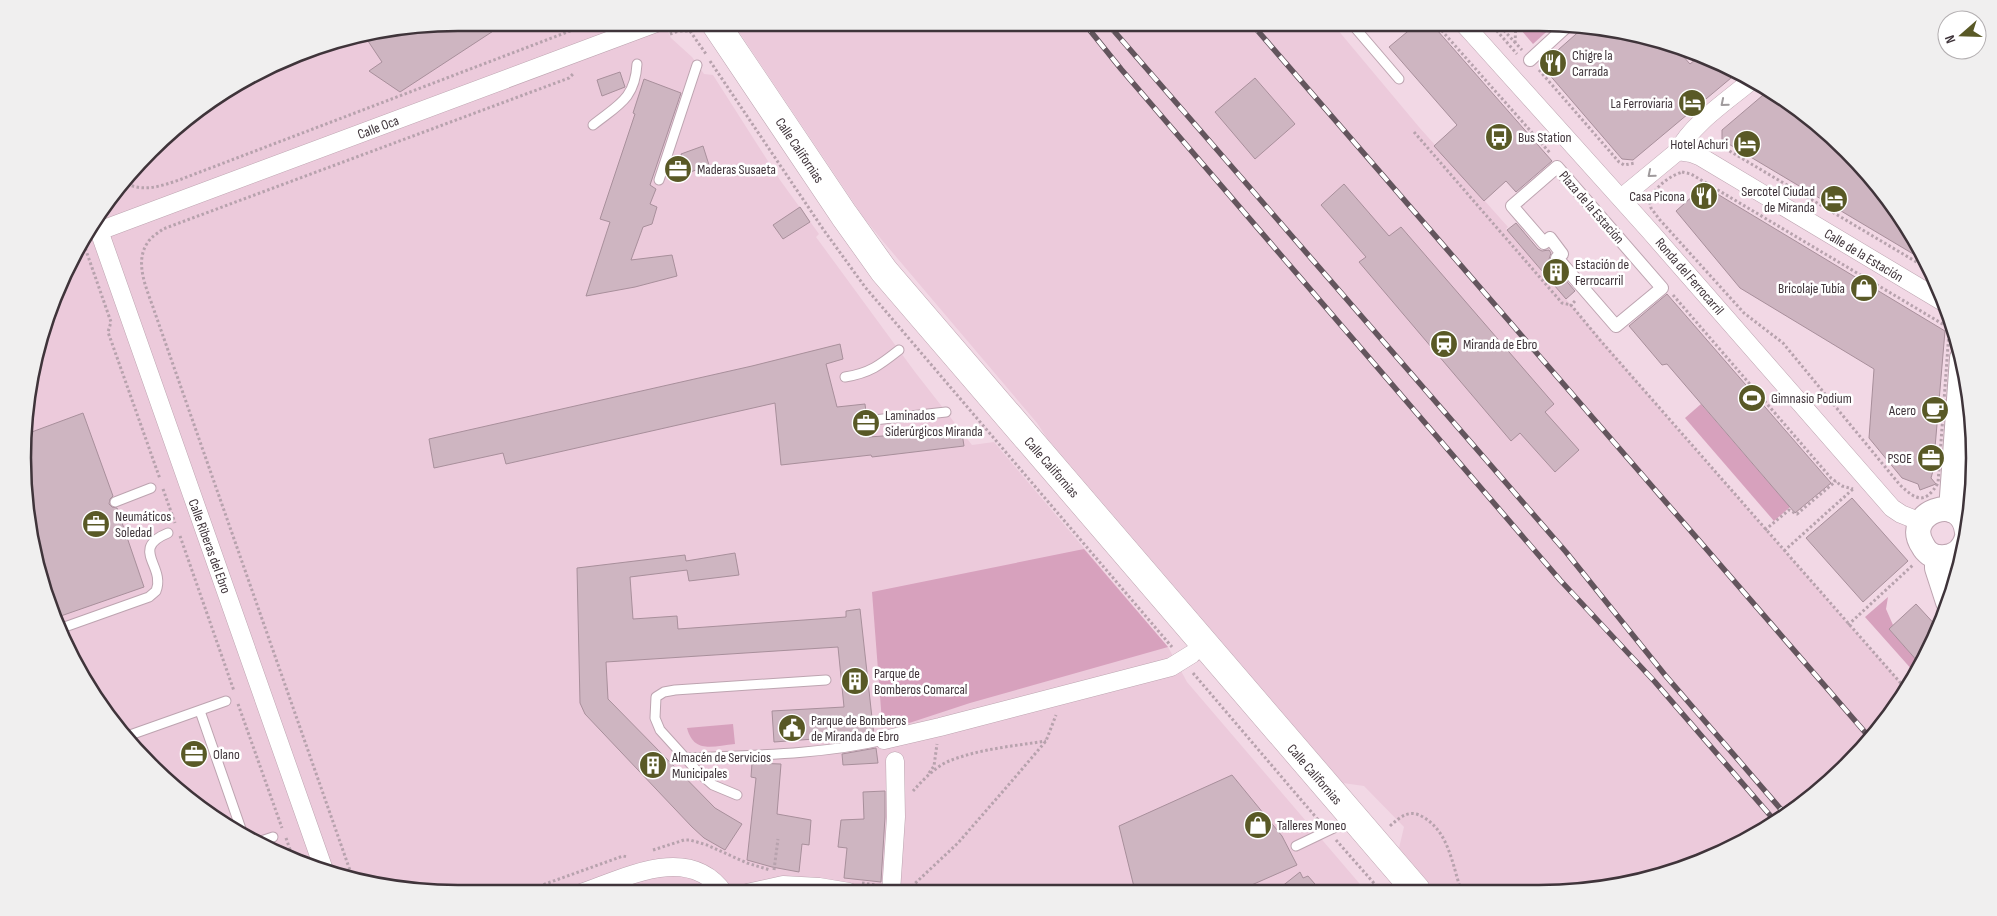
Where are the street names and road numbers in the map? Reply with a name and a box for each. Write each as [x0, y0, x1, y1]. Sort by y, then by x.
street label: Calle Oca [355, 112, 401, 143]
street label: Calle Californias [772, 114, 828, 186]
street label: Plaza de la Estación [1555, 167, 1628, 247]
street label: Calle de la Estación [1821, 225, 1906, 286]
street label: Ronda del Ferrocarril [1652, 234, 1728, 318]
street label: Calle Californias [1021, 433, 1083, 501]
street label: Calle Riberas del Ebro [185, 497, 235, 596]
street label: Calle Californias [1284, 740, 1346, 808]

